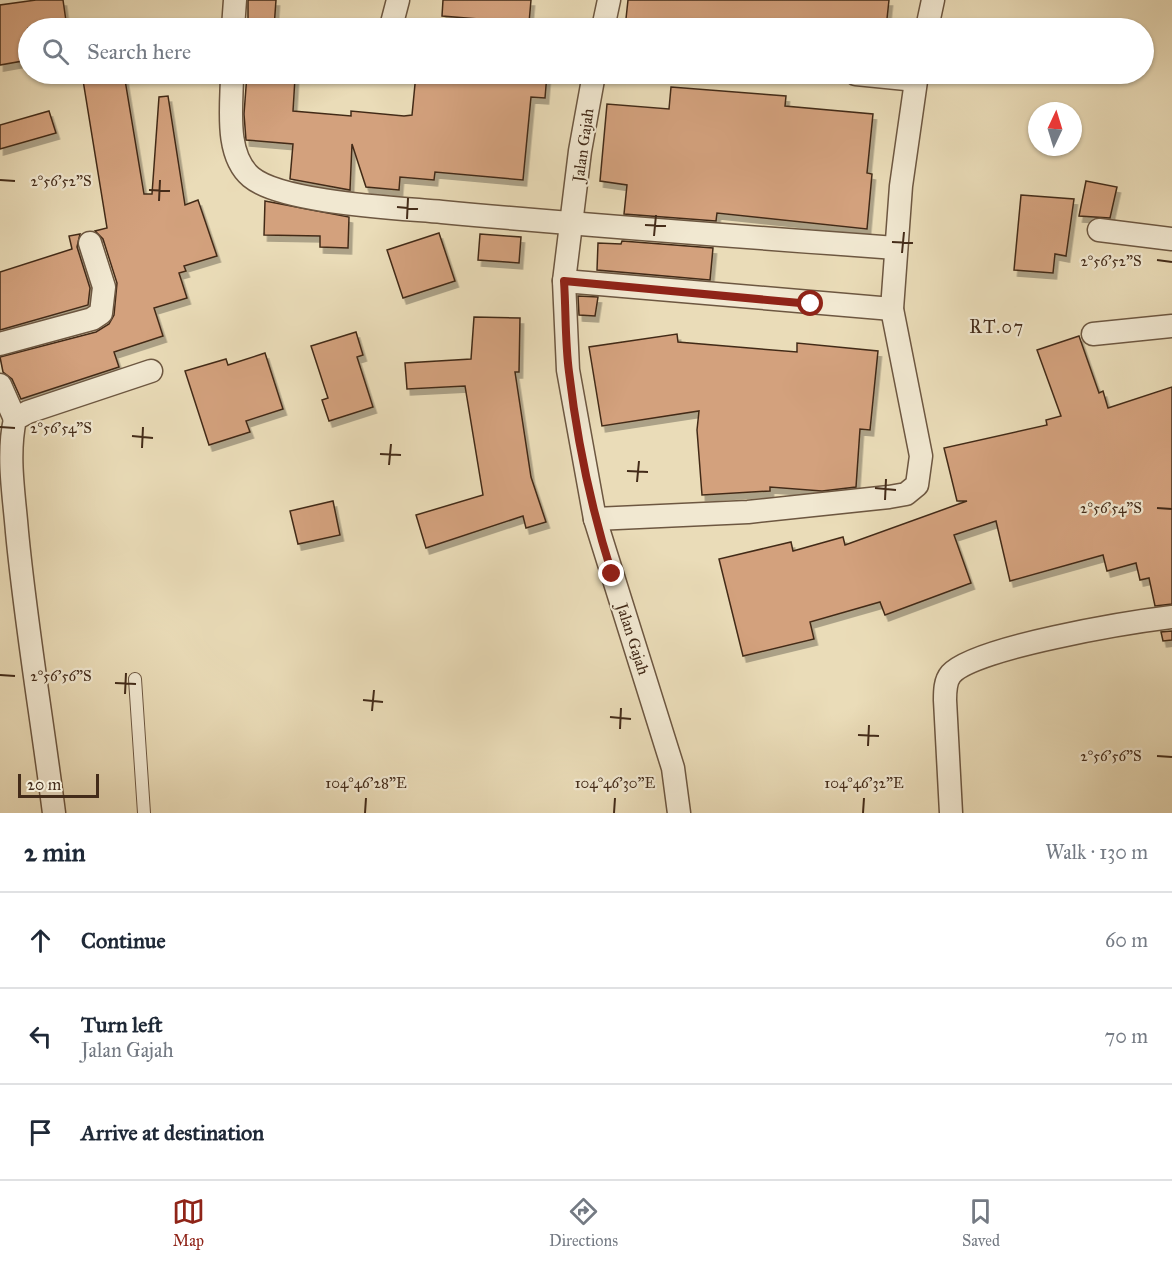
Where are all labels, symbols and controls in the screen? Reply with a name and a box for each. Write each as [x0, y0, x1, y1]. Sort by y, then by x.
search box [18, 18, 1154, 84]
icon: search [39, 35, 72, 68]
text: Search here [87, 38, 191, 65]
north arrow [1028, 102, 1082, 156]
street label: Jalan Gajah [568, 107, 599, 185]
text: 2°56'52"S [30, 172, 92, 190]
text: 2°56'52"S [1080, 252, 1142, 270]
route start [797, 290, 823, 316]
district label: RT.07 [969, 316, 1025, 338]
text: 2°56'54"S [30, 419, 92, 437]
text: 2°56'54"S [1080, 499, 1142, 517]
route end [598, 560, 624, 586]
street label: Jalan Gajah [611, 599, 654, 678]
text: 2°56'56"S [30, 667, 92, 685]
text: 2°56'56"S [1080, 747, 1142, 765]
scale bar [18, 771, 99, 798]
text: 104°46'28"E [325, 774, 407, 792]
text: 104°46'30"E [575, 774, 656, 792]
text: 104°46'32"E [824, 774, 904, 792]
text: 20 m [27, 775, 61, 794]
text: 2 min [24, 836, 85, 868]
text: Walk · 130 m [1045, 840, 1148, 864]
icon: ahead [24, 924, 57, 957]
text: Continue [81, 927, 166, 954]
text: 60 m [1105, 928, 1148, 952]
text: Turn left [81, 1011, 163, 1038]
icon: left [24, 1020, 57, 1053]
text: 70 m [1105, 1024, 1148, 1048]
text: Jalan Gajah [81, 1038, 174, 1062]
icon: arrive [24, 1116, 57, 1149]
text: Arrive at destination [81, 1119, 264, 1146]
tab: Map [172, 1195, 205, 1250]
tab: Directions [549, 1195, 618, 1250]
tab: Saved [962, 1195, 1000, 1250]

